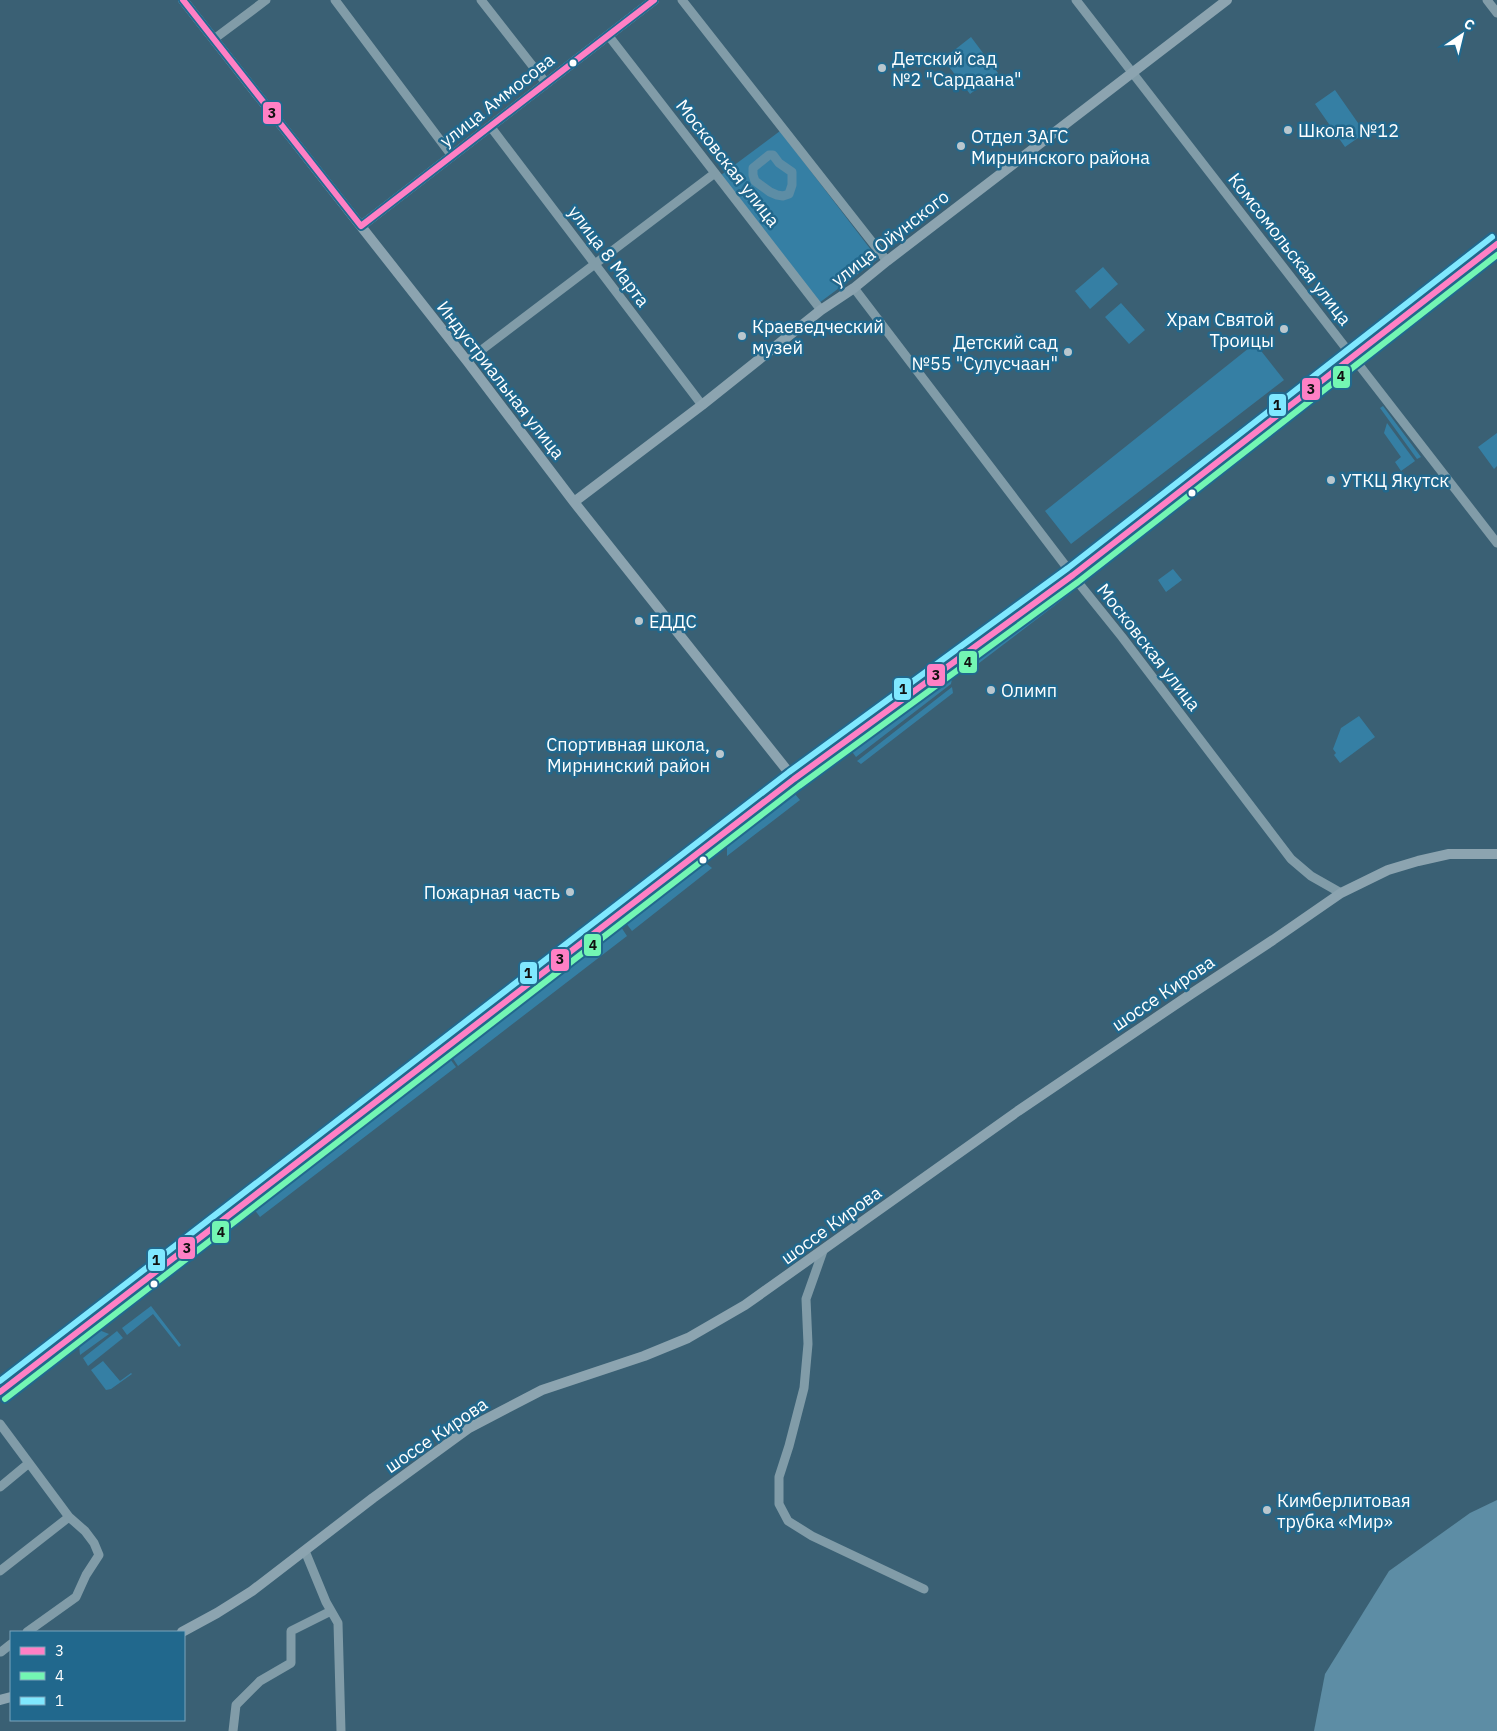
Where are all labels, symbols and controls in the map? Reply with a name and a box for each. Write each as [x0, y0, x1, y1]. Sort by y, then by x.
north arrow [1437, 10, 1487, 60]
text: С [1461, 14, 1478, 34]
place label: Детский сад №2 "Сардаана" [892, 47, 1022, 91]
street label: улица Аммосова [435, 48, 559, 152]
unlabelled marker [568, 58, 578, 68]
marker: Детский сад №2 "Сардаана" [876, 62, 888, 74]
street label: Московская улица [671, 95, 785, 232]
line badge: 3 [262, 101, 282, 125]
text: 3 [268, 104, 276, 122]
place label: Школа №12 [1298, 119, 1399, 142]
marker: Школа №12 [1282, 124, 1294, 136]
place label: Отдел ЗАГС Мирнинского района [971, 125, 1150, 169]
marker: Отдел ЗАГС Мирнинского района [955, 140, 967, 152]
street label: Комсомольская улица [1223, 168, 1357, 330]
street label: улица Ойунского [826, 185, 954, 291]
street label: улица 8 Марта [563, 201, 655, 312]
street label: Индустриальная улица [432, 296, 570, 464]
place label: Храм Святой Троицы [1166, 308, 1274, 352]
place label: Краеведческий музей [752, 315, 884, 359]
marker: Храм Святой Троицы [1278, 323, 1290, 335]
marker: Краеведческий музей [736, 330, 748, 342]
place label: Детский сад №55 "Сулусчаан" [911, 331, 1058, 375]
marker: Детский сад №55 "Сулусчаан" [1062, 346, 1074, 358]
line badge: 4 [1332, 365, 1351, 389]
text: 4 [1337, 367, 1345, 385]
line badge: 3 [1301, 377, 1321, 401]
text: 3 [1307, 380, 1315, 398]
line badge: 1 [1268, 393, 1287, 417]
text: 1 [1273, 396, 1282, 414]
place label: УТКЦ Якутск [1341, 469, 1449, 492]
marker: УТКЦ Якутск [1325, 474, 1337, 486]
unlabelled marker [1187, 488, 1197, 498]
street label: Московская улица [1092, 579, 1206, 716]
place label: ЕДДС [649, 610, 697, 633]
marker: ЕДДС [633, 615, 645, 627]
line badge: 4 [958, 650, 978, 674]
text: 4 [964, 653, 972, 671]
line badge: 3 [926, 663, 946, 687]
text: 3 [932, 666, 940, 684]
line badge: 1 [893, 677, 912, 701]
place label: Олимп [1001, 679, 1057, 702]
text: 1 [899, 680, 908, 698]
marker: Олимп [985, 684, 997, 696]
place label: Спортивная школа, Мирнинский район [546, 733, 710, 777]
marker: Спортивная школа, Мирнинский район [714, 748, 726, 760]
unlabelled marker [698, 855, 708, 865]
place label: Пожарная часть [424, 881, 560, 904]
marker: Пожарная часть [564, 886, 576, 898]
line badge: 4 [583, 933, 602, 957]
text: 4 [589, 936, 597, 954]
line badge: 3 [550, 948, 570, 972]
text: 3 [556, 950, 564, 968]
street label: шоссе Кирова [1107, 950, 1219, 1036]
line badge: 1 [519, 961, 538, 985]
text: 1 [524, 964, 533, 982]
street label: шоссе Кирова [776, 1181, 886, 1269]
line badge: 4 [211, 1220, 230, 1244]
text: 4 [217, 1223, 225, 1241]
line badge: 3 [177, 1236, 196, 1260]
text: 3 [183, 1239, 191, 1257]
line badge: 1 [147, 1248, 166, 1272]
text: 1 [152, 1251, 161, 1269]
unlabelled marker [149, 1279, 159, 1289]
street label: шоссе Кирова [380, 1392, 492, 1478]
place label: Кимберлитовая трубка «Мир» [1277, 1489, 1411, 1533]
marker: Кимберлитовая трубка «Мир» [1261, 1504, 1273, 1516]
legend [10, 1631, 185, 1721]
text: 3 [55, 1641, 64, 1660]
text: 4 [55, 1666, 64, 1685]
text: 1 [55, 1691, 64, 1710]

